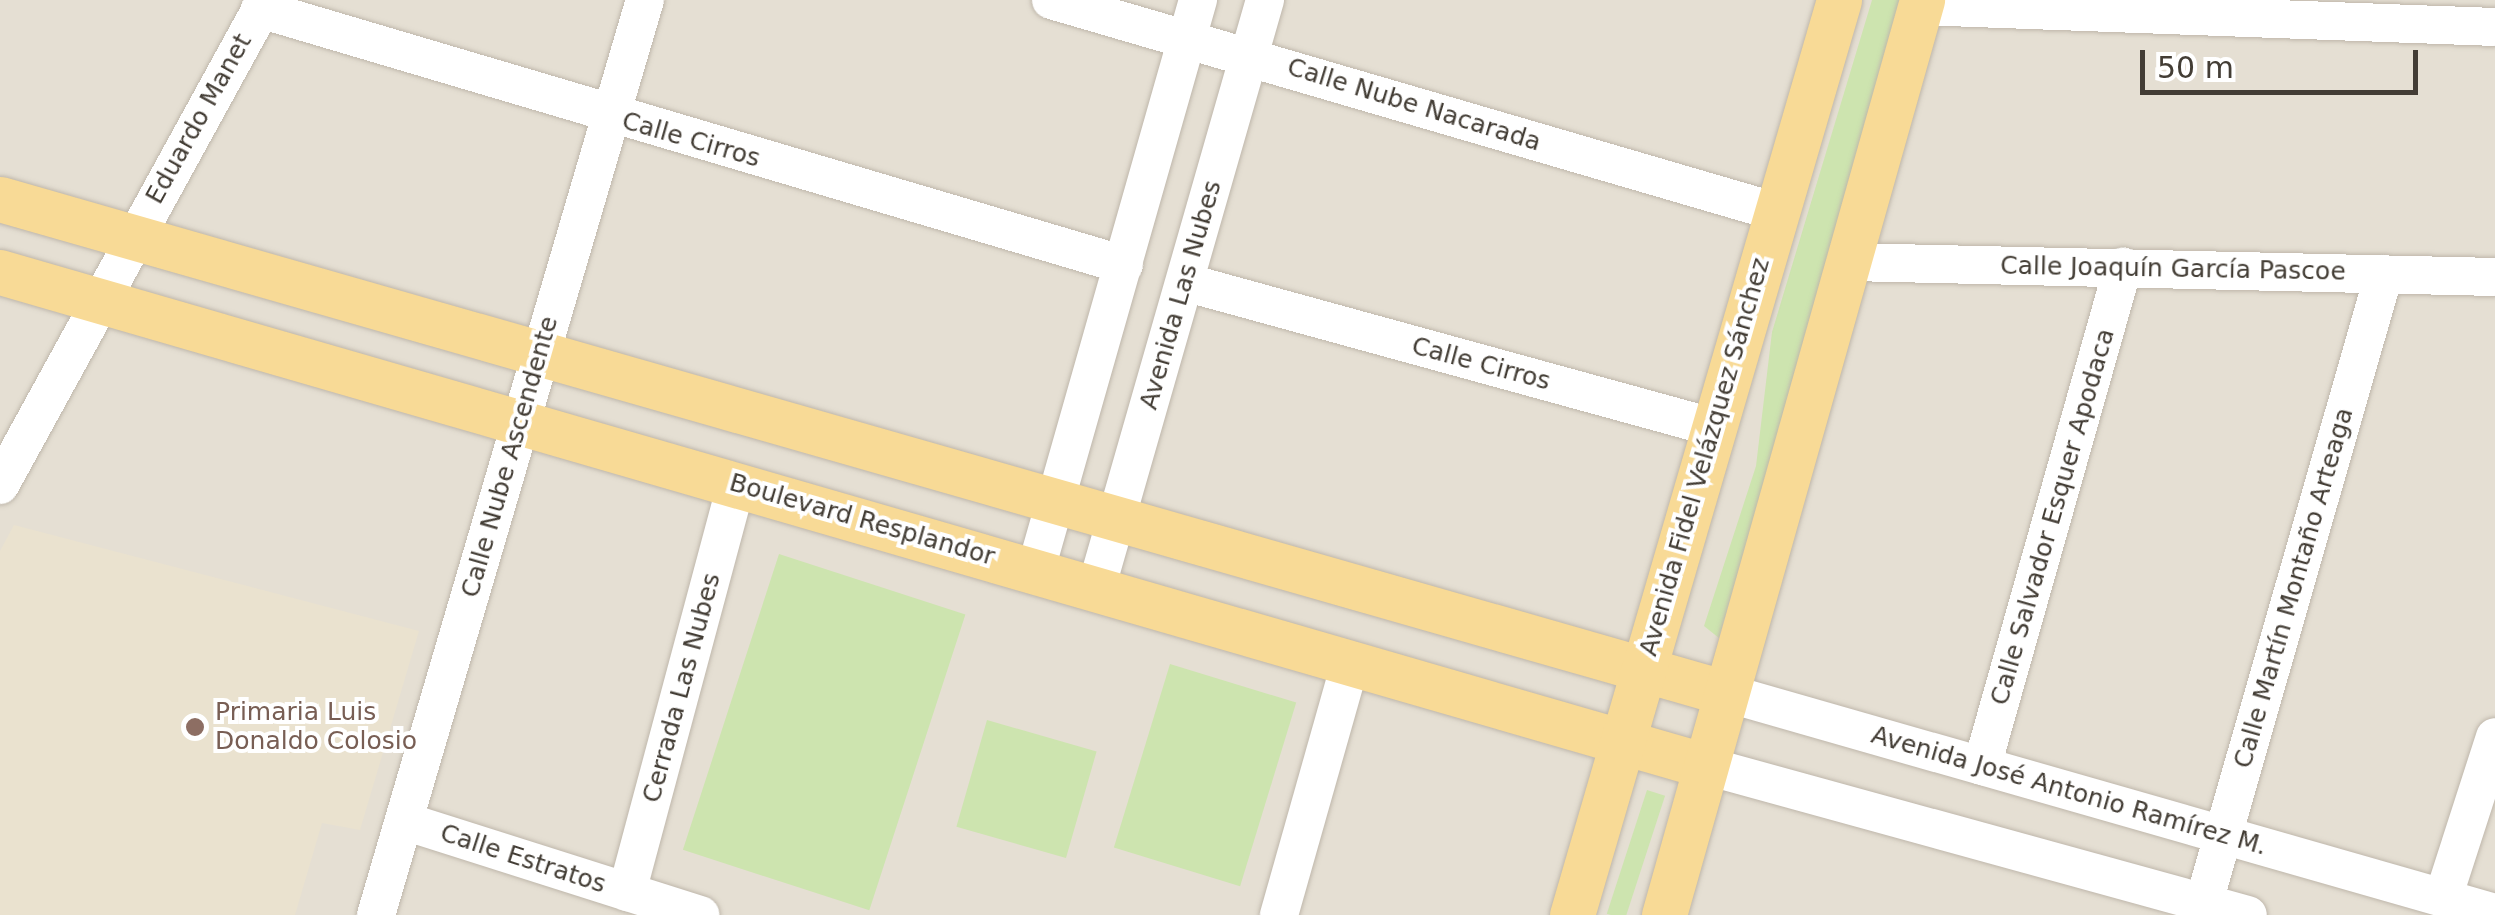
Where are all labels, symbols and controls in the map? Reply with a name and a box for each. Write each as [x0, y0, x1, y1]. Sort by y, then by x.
street label: Eduardo Manet [140, 29, 258, 209]
scale bar [2145, 30, 2422, 92]
text: 50 m [2157, 50, 2234, 85]
street label: Calle Nube Nacarada [1284, 52, 1544, 158]
street label: Calle Cirros [618, 106, 764, 174]
street label: Avenida Las Nubes [1134, 177, 1228, 413]
street label: Calle Joaquín García Pascoe [2000, 251, 2346, 287]
street label: Avenida Fidel Velázquez Sánchez [1634, 255, 1776, 659]
street label: Calle Nube Ascendente [455, 313, 565, 601]
street label: Calle Salvador Esquer Apodaca [1985, 325, 2121, 709]
street label: Calle Cirros [1408, 331, 1554, 397]
street label: Calle Martín Montaño Arteaga [2228, 404, 2360, 772]
street label: Boulevard Resplandor [726, 468, 998, 572]
street label: Cerrada Las Nubes [637, 570, 727, 806]
place label: Primaria Luis Donaldo Colosio [215, 698, 417, 757]
marker: Primaria Luis Donaldo Colosio [184, 716, 206, 738]
street label: Avenida José Antonio Ramírez M. [1868, 720, 2270, 862]
street label: Calle Estratos [436, 818, 610, 900]

